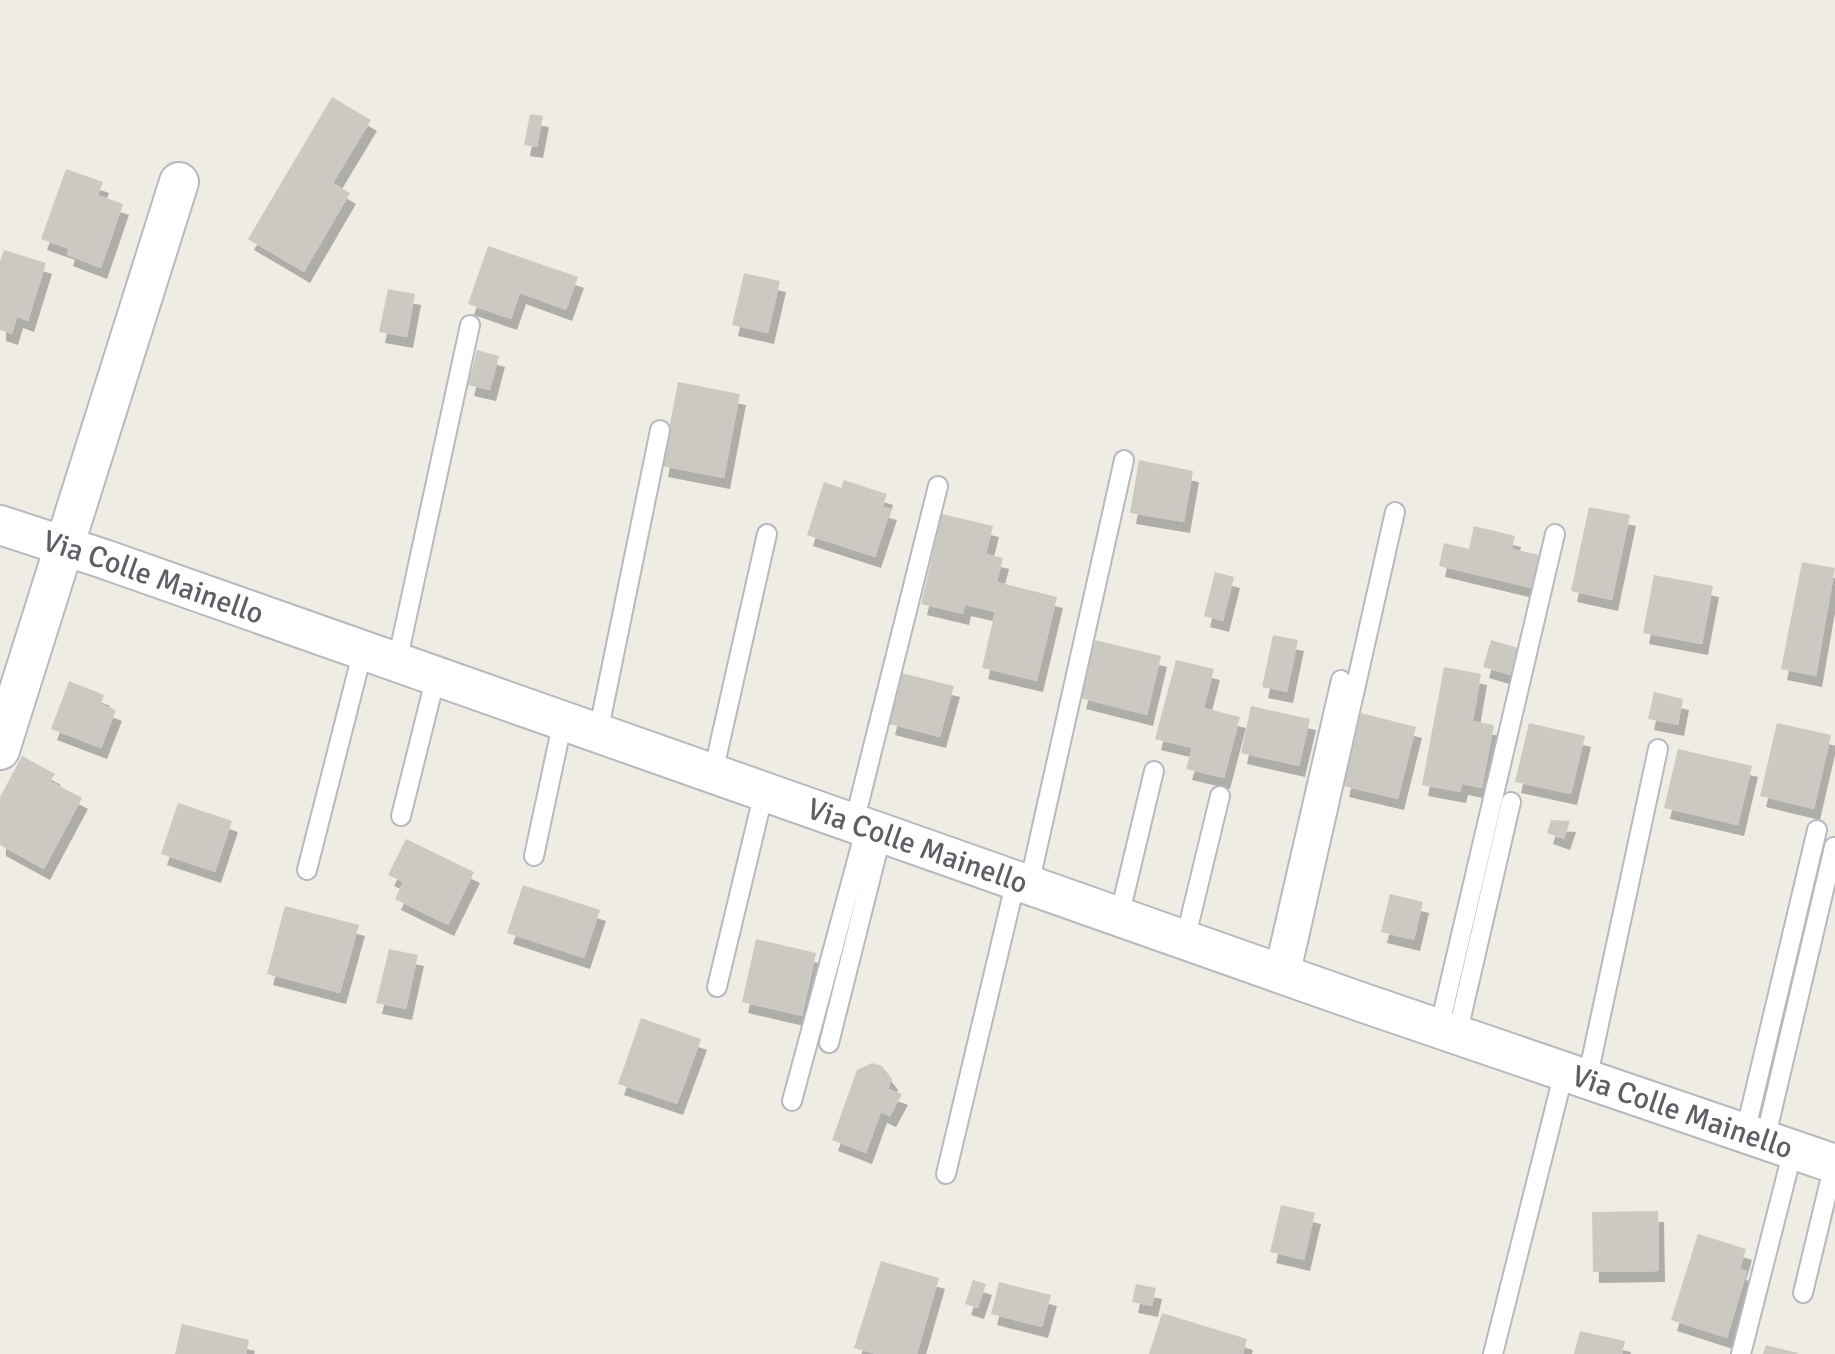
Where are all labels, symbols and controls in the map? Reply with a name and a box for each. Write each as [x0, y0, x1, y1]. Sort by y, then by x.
street label: Via Colle Mainello [38, 522, 269, 633]
street label: Via Colle Mainello [802, 790, 1032, 902]
street label: Via Colle Mainello [1567, 1058, 1798, 1167]

